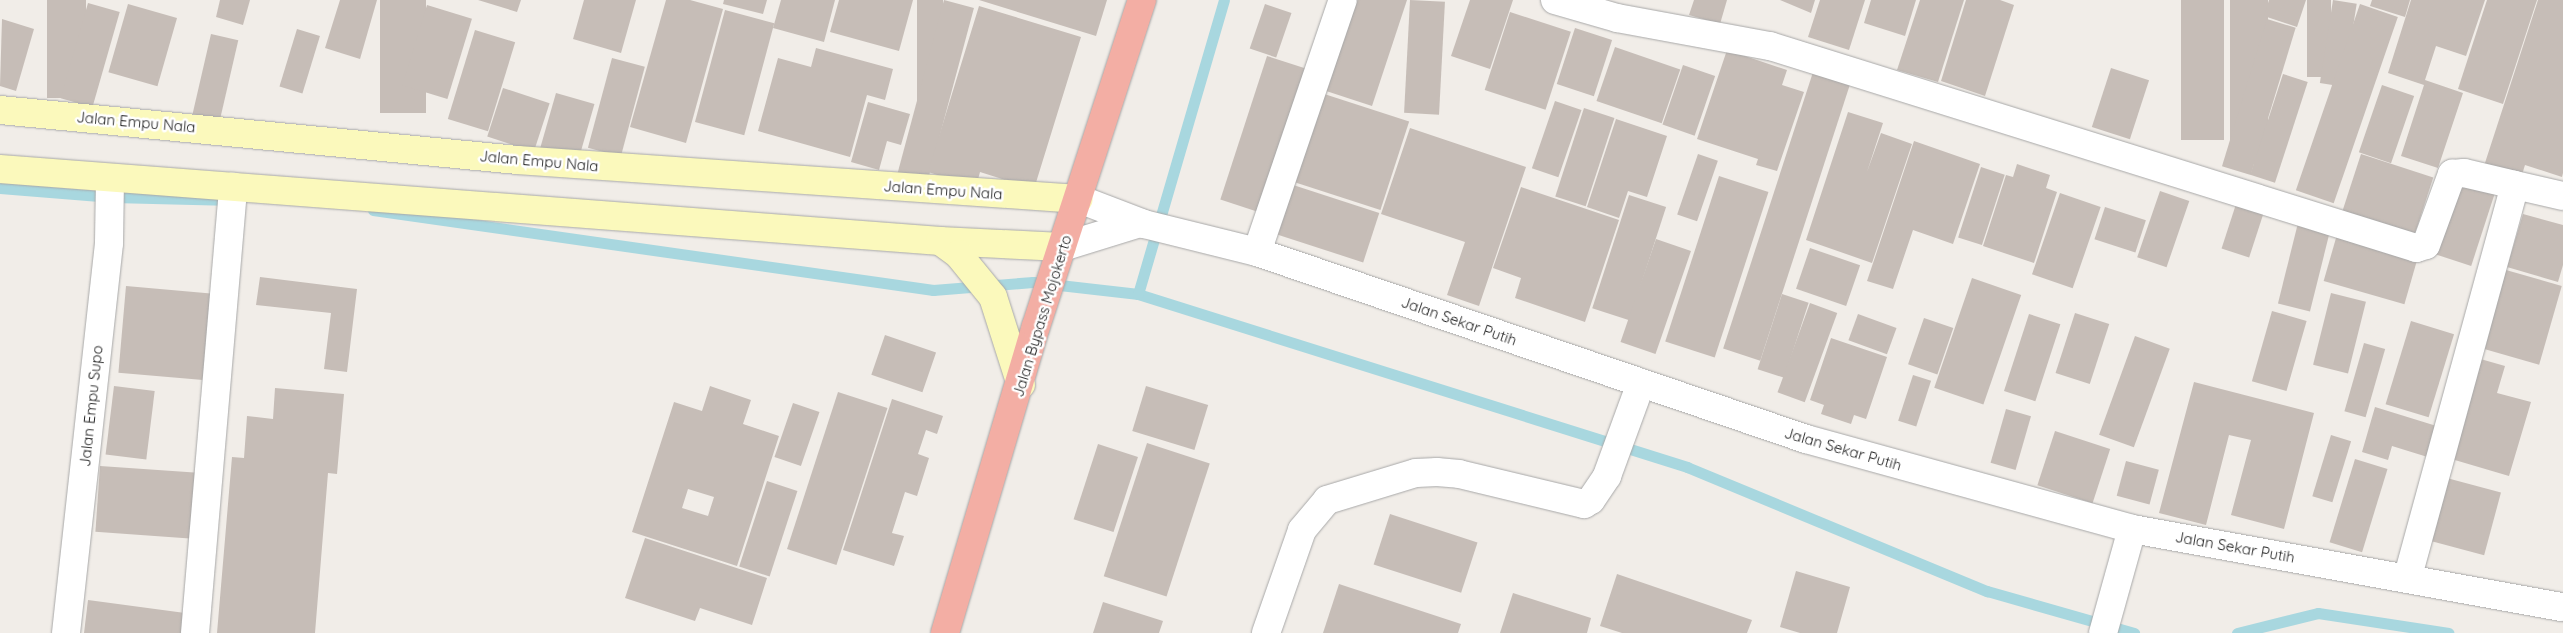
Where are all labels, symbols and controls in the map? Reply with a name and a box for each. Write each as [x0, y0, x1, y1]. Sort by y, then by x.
street label: Jalan Empu Nala [76, 108, 196, 136]
street label: Jalan Empu Nala [479, 147, 599, 175]
street label: Jalan Empu Nala [883, 177, 1003, 203]
street label: Jalan Bypass Mojokerto [1009, 233, 1075, 399]
street label: Jalan Sekar Putih [1399, 293, 1519, 349]
street label: Jalan Empu Supo [76, 344, 106, 468]
street label: Jalan Sekar Putih [1782, 424, 1904, 474]
street label: Jalan Sekar Putih [2174, 528, 2296, 566]

